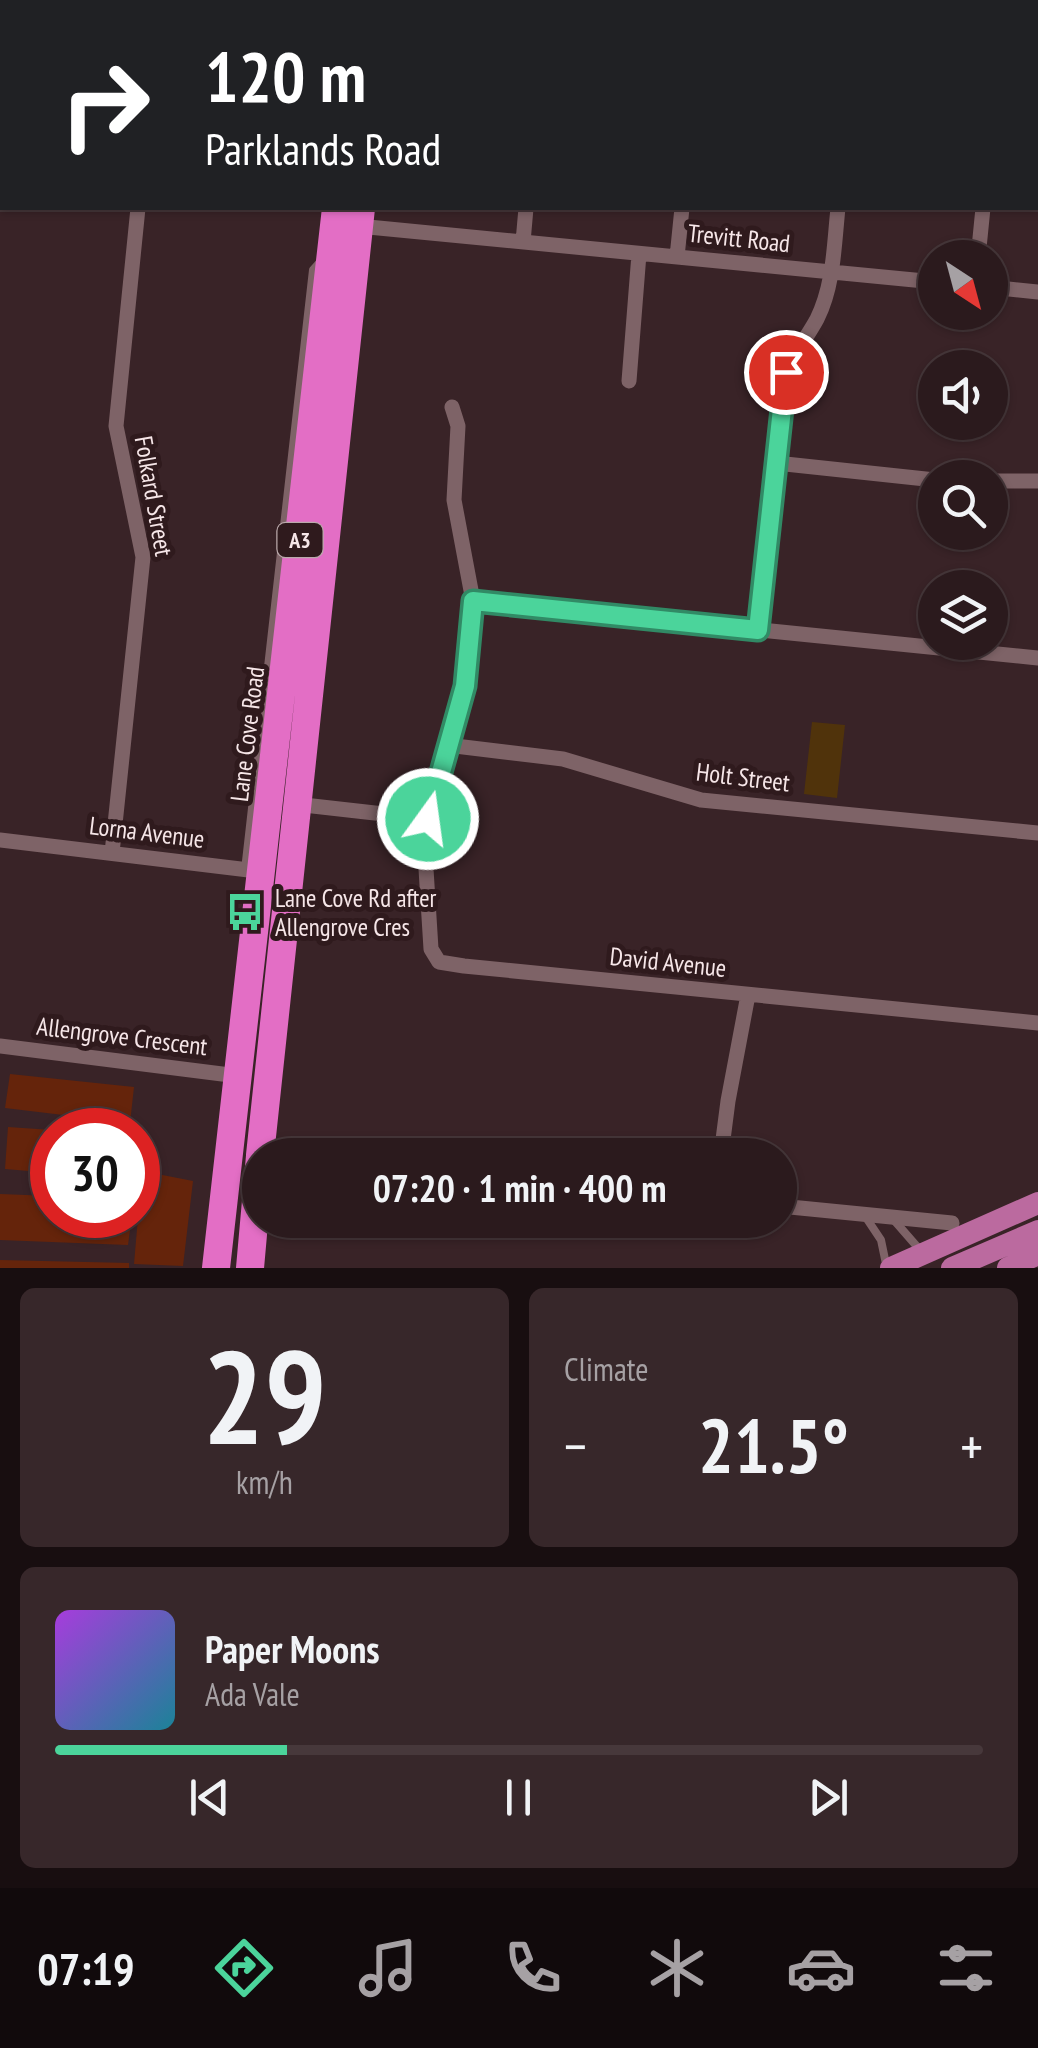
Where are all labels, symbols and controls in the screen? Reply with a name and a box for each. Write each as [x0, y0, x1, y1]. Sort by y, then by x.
text: 120 m [205, 31, 366, 121]
icon: right [40, 40, 170, 170]
text: Parklands Road [205, 119, 441, 177]
street label: Trevitt Road [686, 217, 792, 259]
north arrow [918, 240, 1008, 330]
map controls [918, 240, 1008, 660]
pin [744, 330, 829, 415]
icon: arrive [759, 345, 814, 400]
button: sound [918, 350, 1008, 440]
street label: Folkard Street [128, 433, 180, 559]
button: search [918, 460, 1008, 550]
road number: A3 [278, 523, 322, 557]
button: layers [918, 570, 1008, 660]
street label: Lane Cove Road [223, 665, 271, 803]
street label: Holt Street [694, 755, 792, 799]
position arrow [376, 767, 480, 871]
street label: Lorna Avenue [88, 809, 206, 855]
place label: Lane Cove Rd after Allengrove Cres [275, 882, 437, 943]
bus stop icon: Lane Cove Rd after Allengrove Cres [224, 891, 266, 933]
street label: David Avenue [608, 940, 728, 984]
street label: Allengrove Crescent [35, 1010, 209, 1062]
speed limit sign: 30 [30, 1108, 160, 1238]
text: 07:20 · 1 min · 400 m [373, 1163, 666, 1212]
text: 29 [202, 1312, 327, 1480]
text: Climate [564, 1348, 648, 1390]
text: 21.5° [698, 1397, 849, 1494]
text: − [564, 1410, 587, 1481]
text: + [960, 1410, 983, 1481]
text: km/h [236, 1461, 293, 1503]
text: Paper Moons [205, 1624, 380, 1673]
text: Ada Vale [205, 1673, 300, 1715]
icon: previous [182, 1770, 237, 1825]
icon: pause [491, 1770, 546, 1825]
icon: next [801, 1770, 856, 1825]
icon: directions [209, 1933, 279, 2003]
icon: music [353, 1933, 423, 2003]
icon: phone [498, 1933, 568, 2003]
icon: climate [642, 1933, 712, 2003]
icon: car [786, 1933, 856, 2003]
icon: filters [931, 1933, 1001, 2003]
text: 07:19 [37, 1939, 135, 1997]

